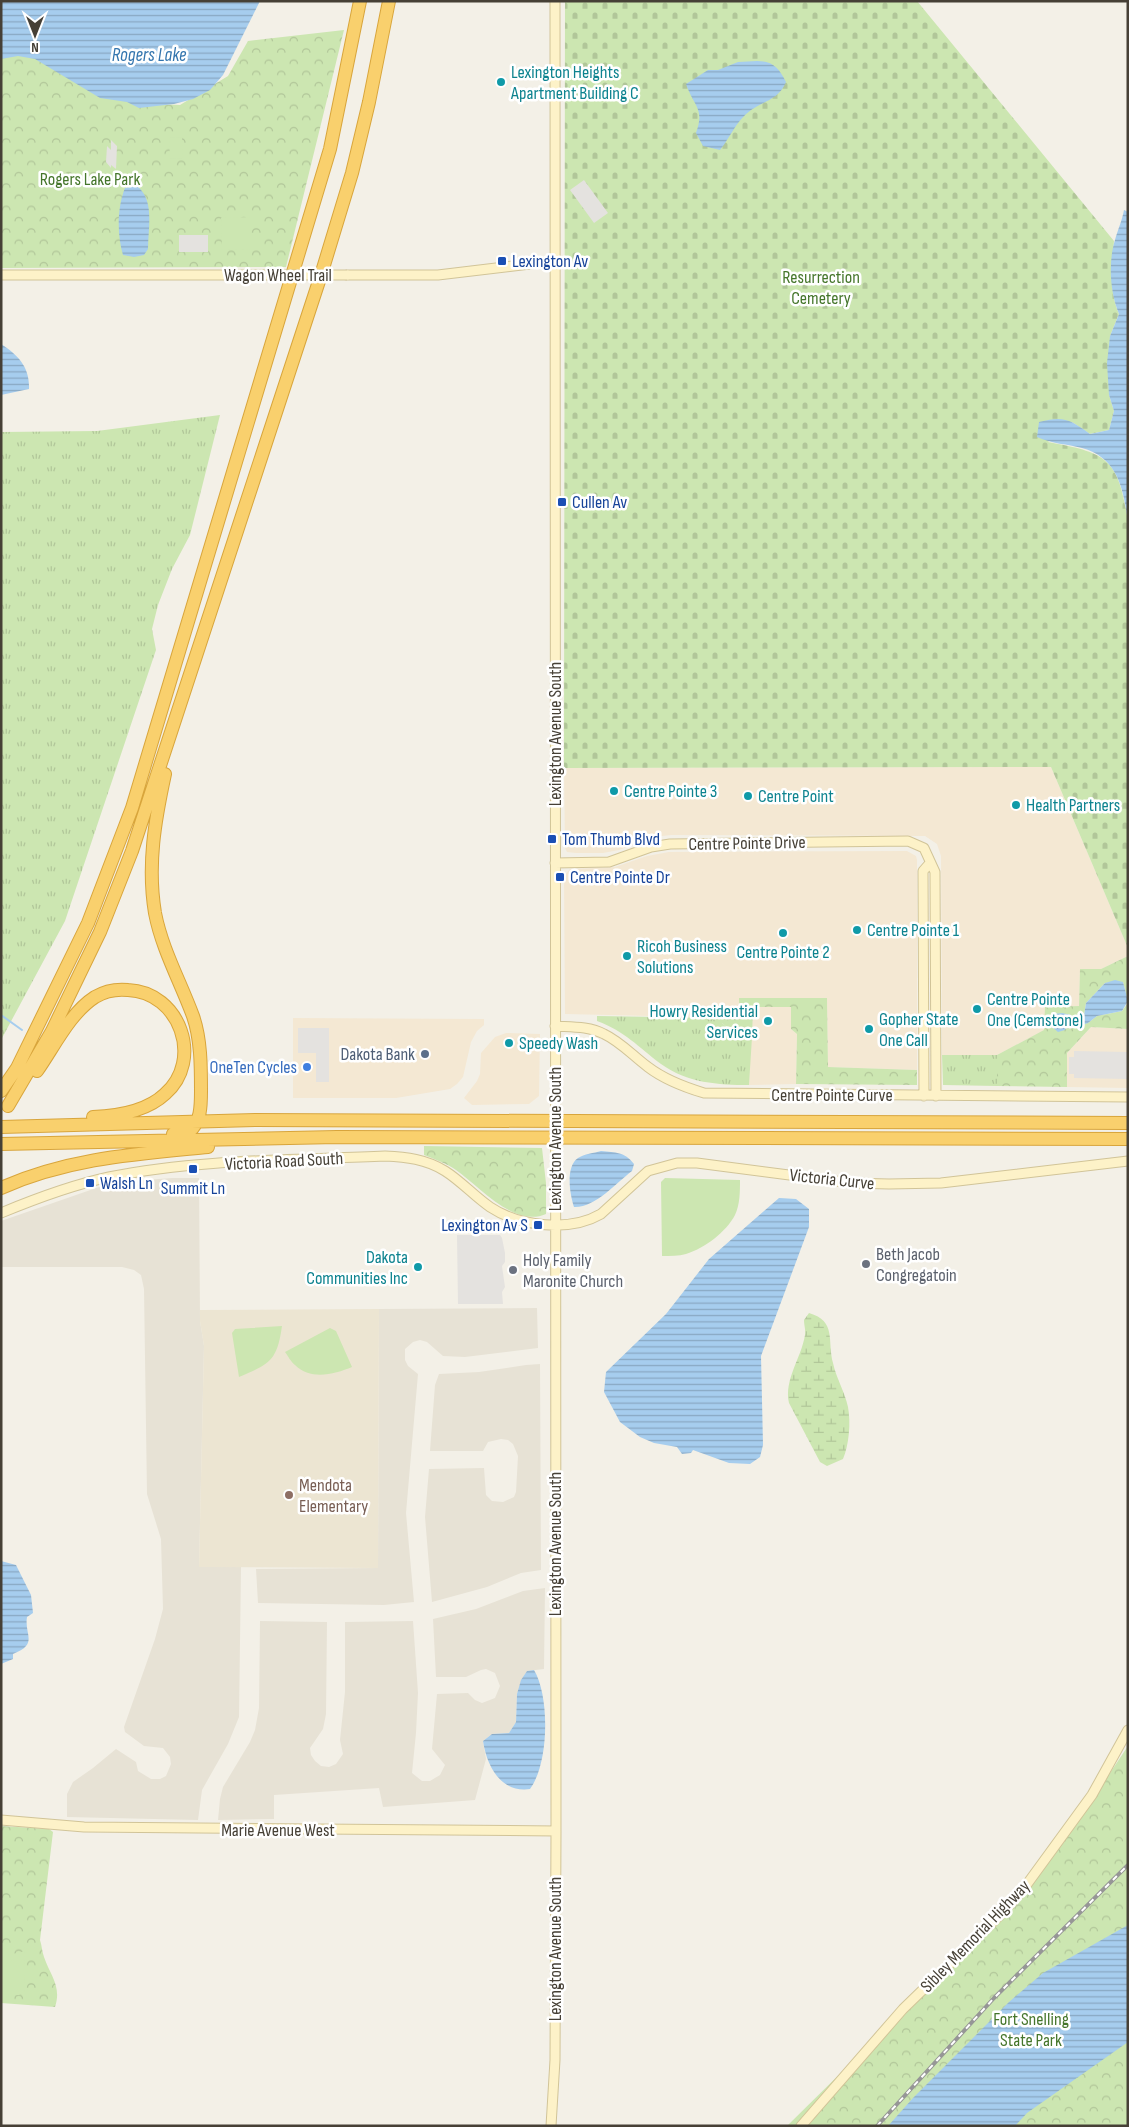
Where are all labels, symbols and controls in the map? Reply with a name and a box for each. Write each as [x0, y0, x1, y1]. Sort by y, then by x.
north arrow [10, 10, 60, 60]
text: N [31, 39, 39, 56]
water label: Rogers Lake [112, 44, 187, 67]
place label: Lexington Heights Apartment Building C [510, 62, 639, 104]
marker: Lexington Heights Apartment Building C [495, 76, 507, 88]
park label: Rogers Lake Park [40, 169, 140, 190]
place label: Lexington Av [512, 251, 588, 272]
marker: Lexington Av [496, 255, 508, 267]
street label: Wagon Wheel Trail [224, 265, 332, 286]
park label: Resurrection Cemetery [782, 267, 860, 309]
place label: Cullen Av [572, 492, 627, 513]
marker: Cullen Av [556, 496, 568, 508]
street label: Lexington Avenue South [545, 662, 566, 806]
place label: Centre Pointe 3 [624, 781, 717, 802]
marker: Centre Pointe 3 [608, 785, 620, 797]
place label: Centre Point [758, 786, 834, 807]
marker: Centre Point [742, 790, 754, 802]
place label: Health Partners [1026, 795, 1120, 816]
marker: Health Partners [1010, 799, 1022, 811]
place label: Tom Thumb Blvd [562, 829, 660, 850]
street label: Centre Pointe Drive [688, 832, 806, 855]
marker: Tom Thumb Blvd [546, 833, 558, 845]
place label: Centre Pointe Dr [570, 867, 670, 888]
marker: Centre Pointe Dr [554, 871, 566, 883]
place label: Centre Pointe 1 [867, 920, 960, 941]
marker: Centre Pointe 1 [851, 924, 863, 936]
marker: Centre Pointe 2 [777, 927, 789, 939]
place label: Ricoh Business Solutions [637, 936, 727, 978]
place label: Centre Pointe 2 [736, 942, 830, 963]
marker: Ricoh Business Solutions [621, 950, 633, 962]
place label: Centre Pointe One (Cemstone) [987, 989, 1083, 1031]
place label: Howry Residential Services [649, 1001, 758, 1043]
marker: Centre Pointe One (Cemstone) [971, 1003, 983, 1015]
place label: Gopher State One Call [879, 1009, 959, 1051]
marker: Howry Residential Services [762, 1015, 774, 1027]
marker: Gopher State One Call [863, 1023, 875, 1035]
place label: Speedy Wash [519, 1033, 598, 1054]
marker: Speedy Wash [503, 1037, 515, 1049]
place label: Dakota Bank [341, 1044, 415, 1065]
marker: Dakota Bank [419, 1048, 431, 1060]
place label: OneTen Cycles [210, 1057, 297, 1078]
marker: OneTen Cycles [301, 1061, 313, 1073]
street label: Lexington Avenue South [545, 1067, 566, 1211]
street label: Centre Pointe Curve [771, 1085, 893, 1106]
street label: Victoria Road South [224, 1148, 344, 1175]
marker: Summit Ln [187, 1163, 199, 1175]
street label: Victoria Curve [788, 1165, 875, 1194]
place label: Walsh Ln [100, 1173, 153, 1194]
marker: Walsh Ln [84, 1177, 96, 1189]
place label: Summit Ln [161, 1178, 225, 1199]
place label: Lexington Av S [441, 1215, 528, 1236]
marker: Lexington Av S [532, 1219, 544, 1231]
place label: Beth Jacob Congregatoin [876, 1244, 957, 1286]
place label: Dakota Communities Inc [306, 1247, 408, 1289]
place label: Holy Family Maronite Church [523, 1250, 623, 1292]
marker: Beth Jacob Congregatoin [860, 1258, 872, 1270]
marker: Dakota Communities Inc [412, 1261, 424, 1273]
marker: Holy Family Maronite Church [507, 1264, 519, 1276]
street label: Lexington Avenue South [545, 1472, 566, 1616]
place label: Mendota Elementary [299, 1475, 368, 1517]
marker: Mendota Elementary [283, 1489, 295, 1501]
street label: Marie Avenue West [221, 1820, 335, 1841]
street label: Sibley Memorial Highway [916, 1876, 1034, 1997]
street label: Lexington Avenue South [545, 1877, 566, 2021]
park label: Fort Snelling State Park [993, 2009, 1069, 2051]

